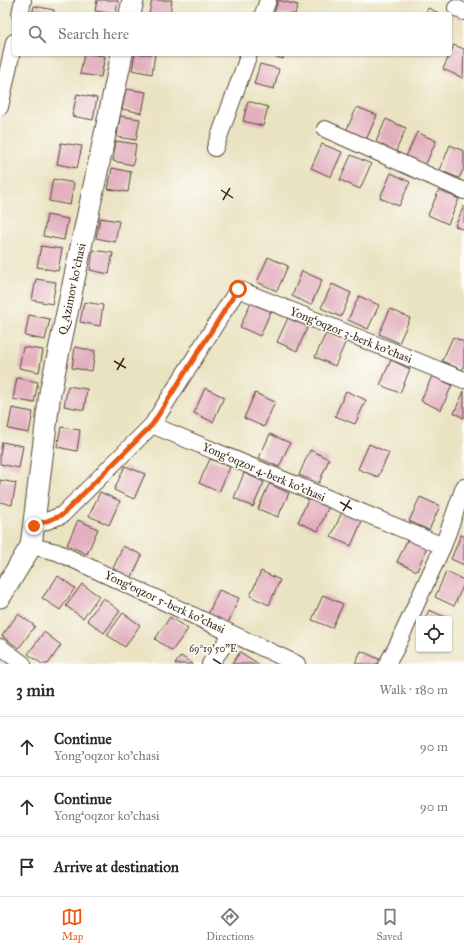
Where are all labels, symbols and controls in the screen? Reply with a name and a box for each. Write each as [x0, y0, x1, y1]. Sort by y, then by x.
search box [12, 12, 452, 56]
icon: search [26, 23, 48, 45]
text: Search here [58, 25, 129, 43]
street label: Q. Azimov ko'chasi [55, 241, 89, 336]
route start [229, 280, 247, 298]
street label: Yong‘oqzor 3-berk ko'chasi [287, 304, 415, 367]
street label: Yong‘oqzor 4-berk ko'chasi [200, 440, 328, 506]
route end [25, 517, 43, 535]
street label: Yong‘oqzor 5-berk ko'chasi [102, 568, 228, 637]
map controls [416, 616, 452, 652]
button: locate [416, 616, 452, 652]
text: 69°19'50"E [189, 643, 237, 655]
text: 3 min [16, 680, 55, 701]
text: Walk · 180 m [379, 682, 448, 698]
text: Continue [54, 730, 112, 748]
icon: ahead [16, 736, 38, 758]
text: 90 m [420, 739, 448, 755]
text: Yong'oqzor ko'chasi [54, 748, 160, 764]
text: Continue [54, 790, 112, 808]
icon: ahead [16, 796, 38, 818]
text: 90 m [420, 799, 448, 815]
text: Yong‘oqzor ko'chasi [54, 808, 160, 824]
icon: arrive [16, 856, 38, 878]
text: Arrive at destination [54, 858, 179, 876]
tab: Map [61, 906, 83, 943]
tab: Directions [206, 906, 254, 943]
tab: Saved [376, 906, 403, 943]

